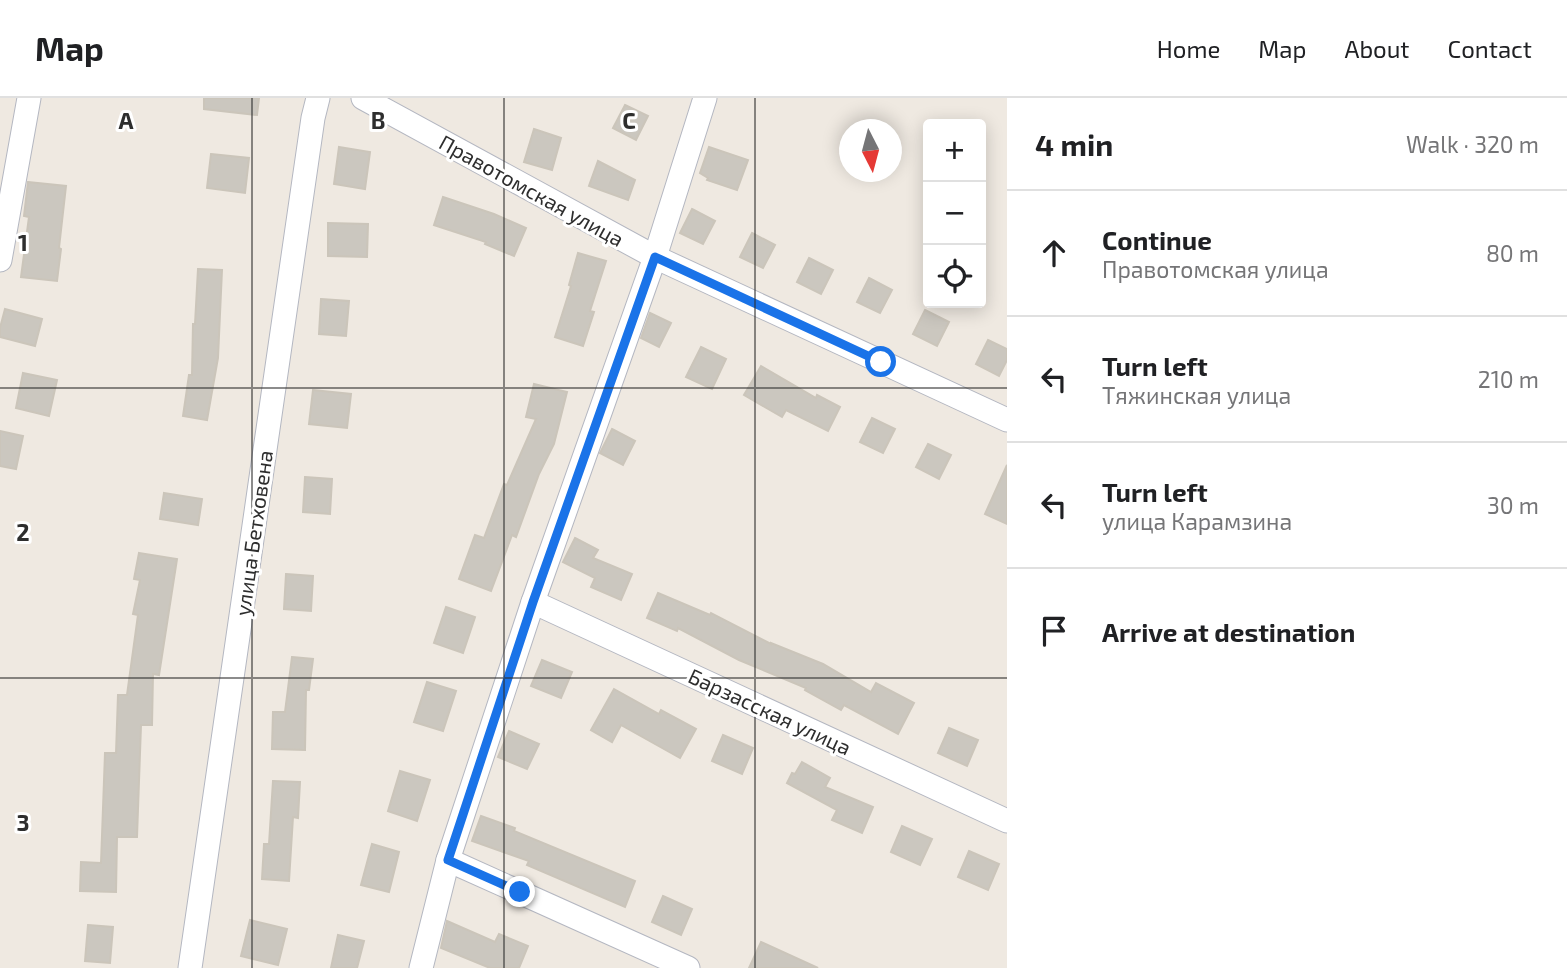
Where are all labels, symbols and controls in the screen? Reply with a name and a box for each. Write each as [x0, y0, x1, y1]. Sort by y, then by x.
text: Map [35, 28, 104, 68]
text: Home [1157, 34, 1220, 63]
text: Map [1258, 34, 1306, 63]
text: About [1344, 34, 1410, 63]
text: Contact [1448, 34, 1532, 63]
text: A [118, 106, 134, 134]
text: B [371, 106, 385, 134]
text: C [622, 106, 636, 134]
north arrow [839, 119, 902, 182]
map controls [923, 119, 986, 308]
button: + [923, 119, 986, 182]
text: 4 min [1035, 126, 1113, 162]
street label: Правотомская улица [435, 129, 629, 252]
text: Walk · 320 m [1406, 130, 1539, 158]
button: − [923, 182, 986, 245]
text: Continue [1102, 224, 1212, 255]
text: 1 [18, 228, 28, 256]
icon: ahead [1035, 234, 1073, 272]
text: 80 m [1486, 239, 1539, 267]
button: locate [923, 245, 986, 308]
text: Правотомская улица [1102, 255, 1329, 283]
route start [865, 346, 896, 377]
text: Turn left [1102, 350, 1208, 381]
icon: left [1035, 360, 1073, 398]
text: 210 m [1478, 365, 1539, 393]
text: Тяжинская улица [1102, 381, 1291, 409]
street label: улица Бетховена [229, 449, 278, 617]
text: Turn left [1102, 476, 1208, 507]
icon: left [1035, 486, 1073, 524]
text: 30 m [1487, 491, 1539, 519]
text: улица Карамзина [1102, 507, 1292, 535]
text: 2 [16, 518, 30, 546]
icon: arrive [1035, 612, 1073, 650]
text: Arrive at destination [1102, 616, 1355, 647]
street label: Барзасская улица [684, 662, 855, 761]
text: 3 [16, 808, 30, 836]
route end [504, 876, 535, 907]

